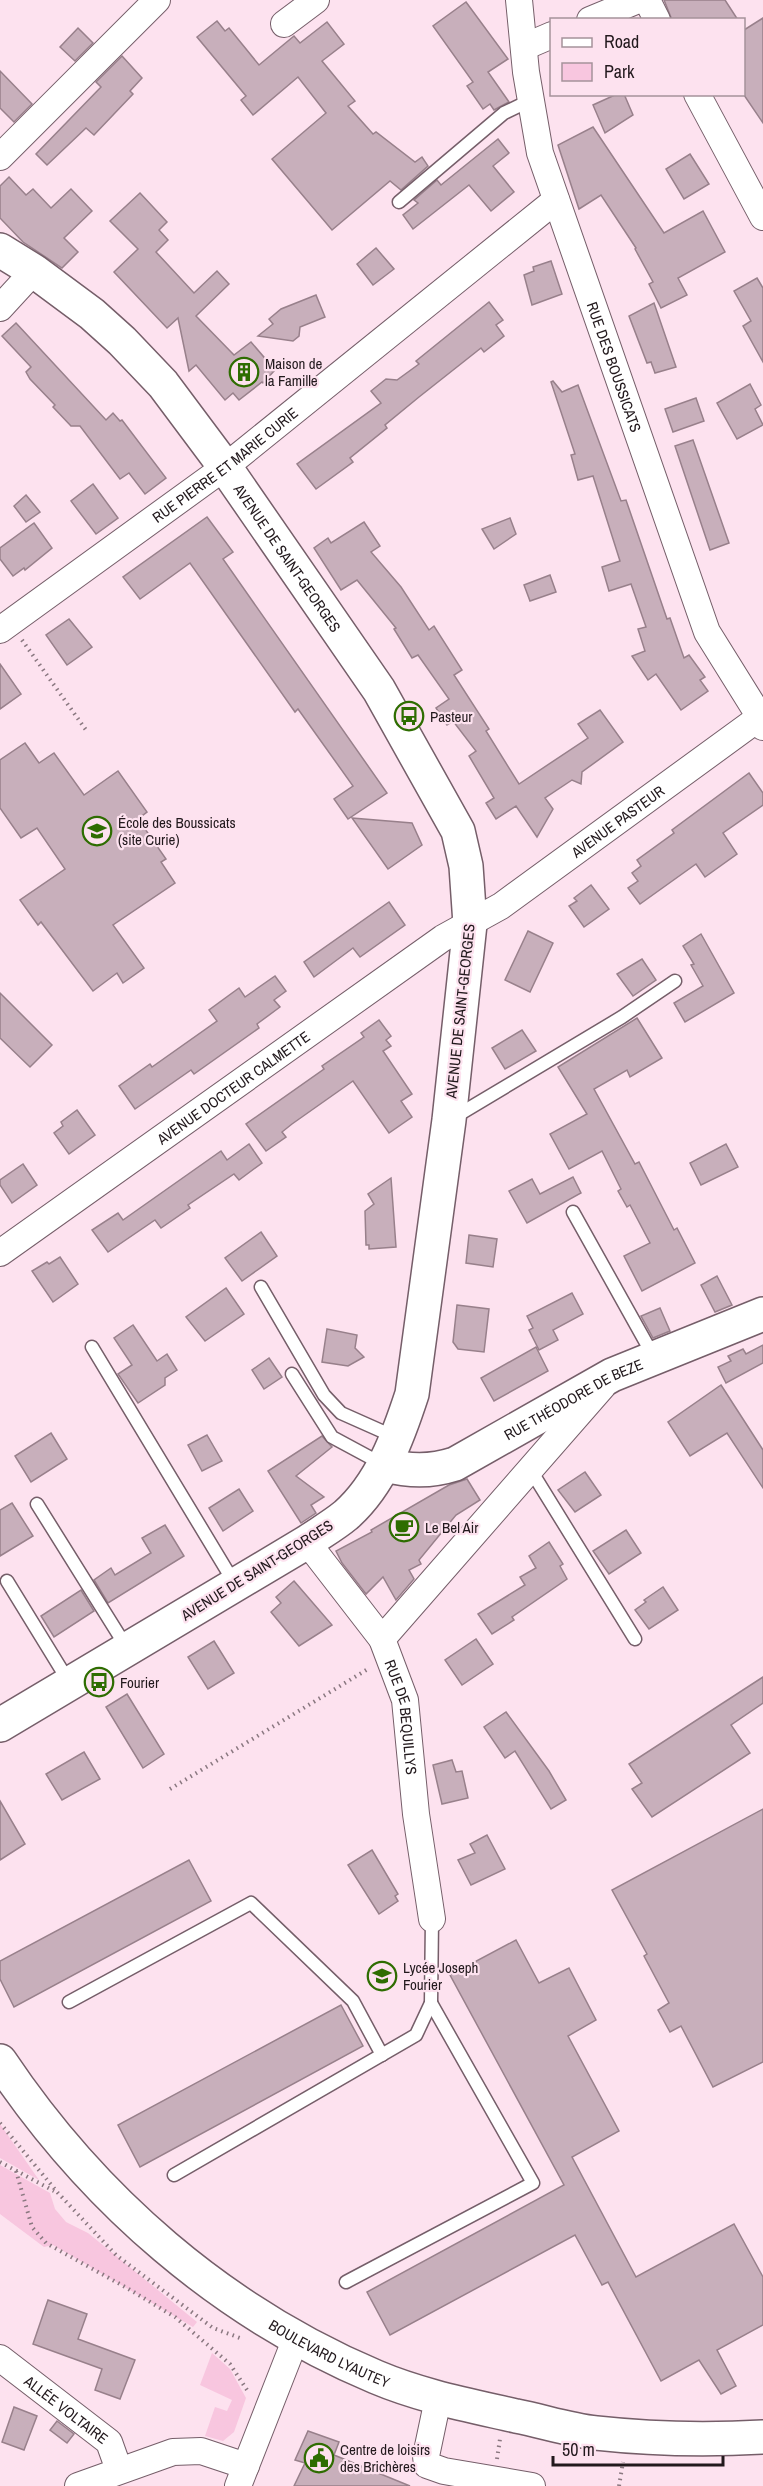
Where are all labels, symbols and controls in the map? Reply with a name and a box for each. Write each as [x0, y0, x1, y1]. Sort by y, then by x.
legend [550, 18, 745, 96]
text: Road [604, 29, 639, 54]
text: Park [604, 59, 635, 84]
street label: RUE DES BOUSSICATS [582, 299, 647, 435]
place label: Maison de la Famille [265, 353, 323, 391]
building icon: Maison de la Famille [228, 356, 260, 388]
street label: RUE PIERRE ET MARIE CURIE [148, 402, 302, 527]
street label: AVENUE DE SAINT-GEORGES [229, 479, 346, 636]
bus stop icon: Pasteur [393, 700, 425, 732]
place label: Pasteur [430, 706, 472, 727]
street label: AVENUE PASTEUR [566, 780, 668, 863]
place label: École des Boussicats (site Curie) [118, 812, 236, 850]
school or university icon: École des Boussicats (site Curie) [81, 815, 113, 847]
street label: AVENUE DE SAINT-GEORGES [440, 923, 480, 1100]
street label: AVENUE DOCTEUR CALMETTE [152, 1026, 314, 1149]
street label: RUE THÉODORE DE BEZE [500, 1353, 646, 1445]
cafe icon: Le Bel Air [388, 1511, 420, 1543]
street label: AVENUE DE SAINT-GEORGES [176, 1515, 337, 1626]
place label: Le Bel Air [425, 1517, 478, 1538]
street label: RUE DE BEQUILLYS [380, 1656, 423, 1776]
bus stop icon: Fourier [83, 1666, 115, 1698]
place label: Fourier [120, 1672, 159, 1693]
place label: Lycée Joseph Fourier [403, 1957, 478, 1995]
school or university icon: Lycée Joseph Fourier [366, 1960, 398, 1992]
street label: BOULEVARD LYAUTEY [265, 2314, 394, 2392]
street label: ALLÉE VOLTAIRE [19, 2370, 113, 2448]
scale bar [553, 2429, 722, 2467]
text: 50 m [562, 2437, 595, 2462]
place label: Centre de loisirs des Brichères [340, 2439, 430, 2477]
public building icon: Centre de loisirs des Brichères [303, 2442, 335, 2474]

